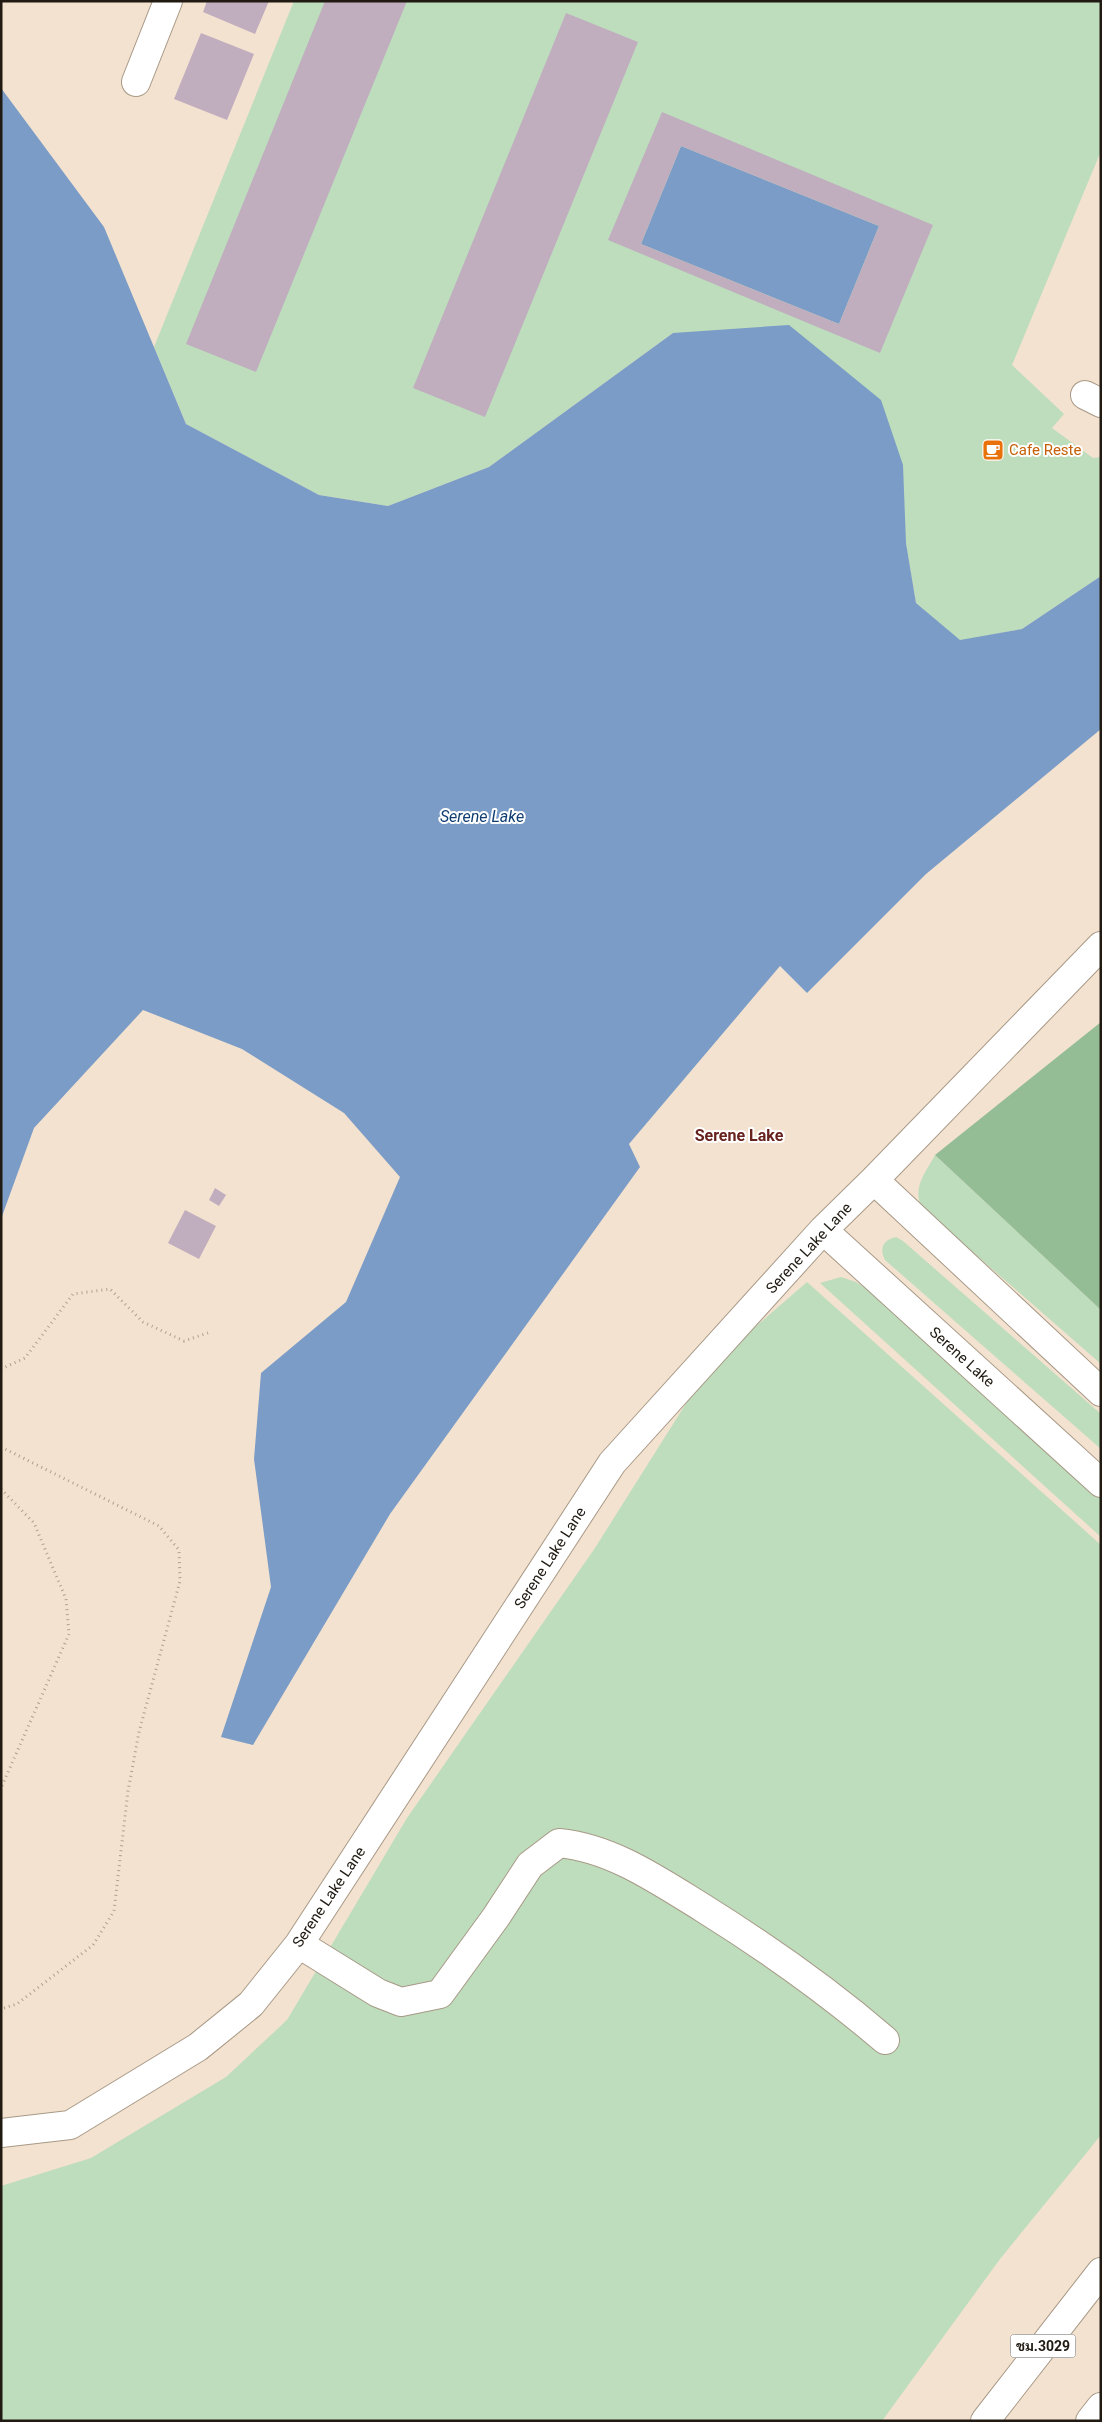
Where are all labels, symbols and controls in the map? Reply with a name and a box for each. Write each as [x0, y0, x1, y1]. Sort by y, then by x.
cafe icon: Cafe Reste [981, 438, 1005, 462]
place label: Cafe Reste [1009, 441, 1081, 459]
water label: Serene Lake [440, 807, 524, 826]
district label: Serene Lake [695, 1126, 784, 1145]
street label: Serene Lake Lane [762, 1199, 856, 1297]
street label: Serene Lake [926, 1323, 998, 1391]
street label: Serene Lake Lane [510, 1504, 590, 1612]
street label: Serene Lake Lane [289, 1843, 369, 1951]
road number: ชม.3029 [1010, 2334, 1076, 2358]

